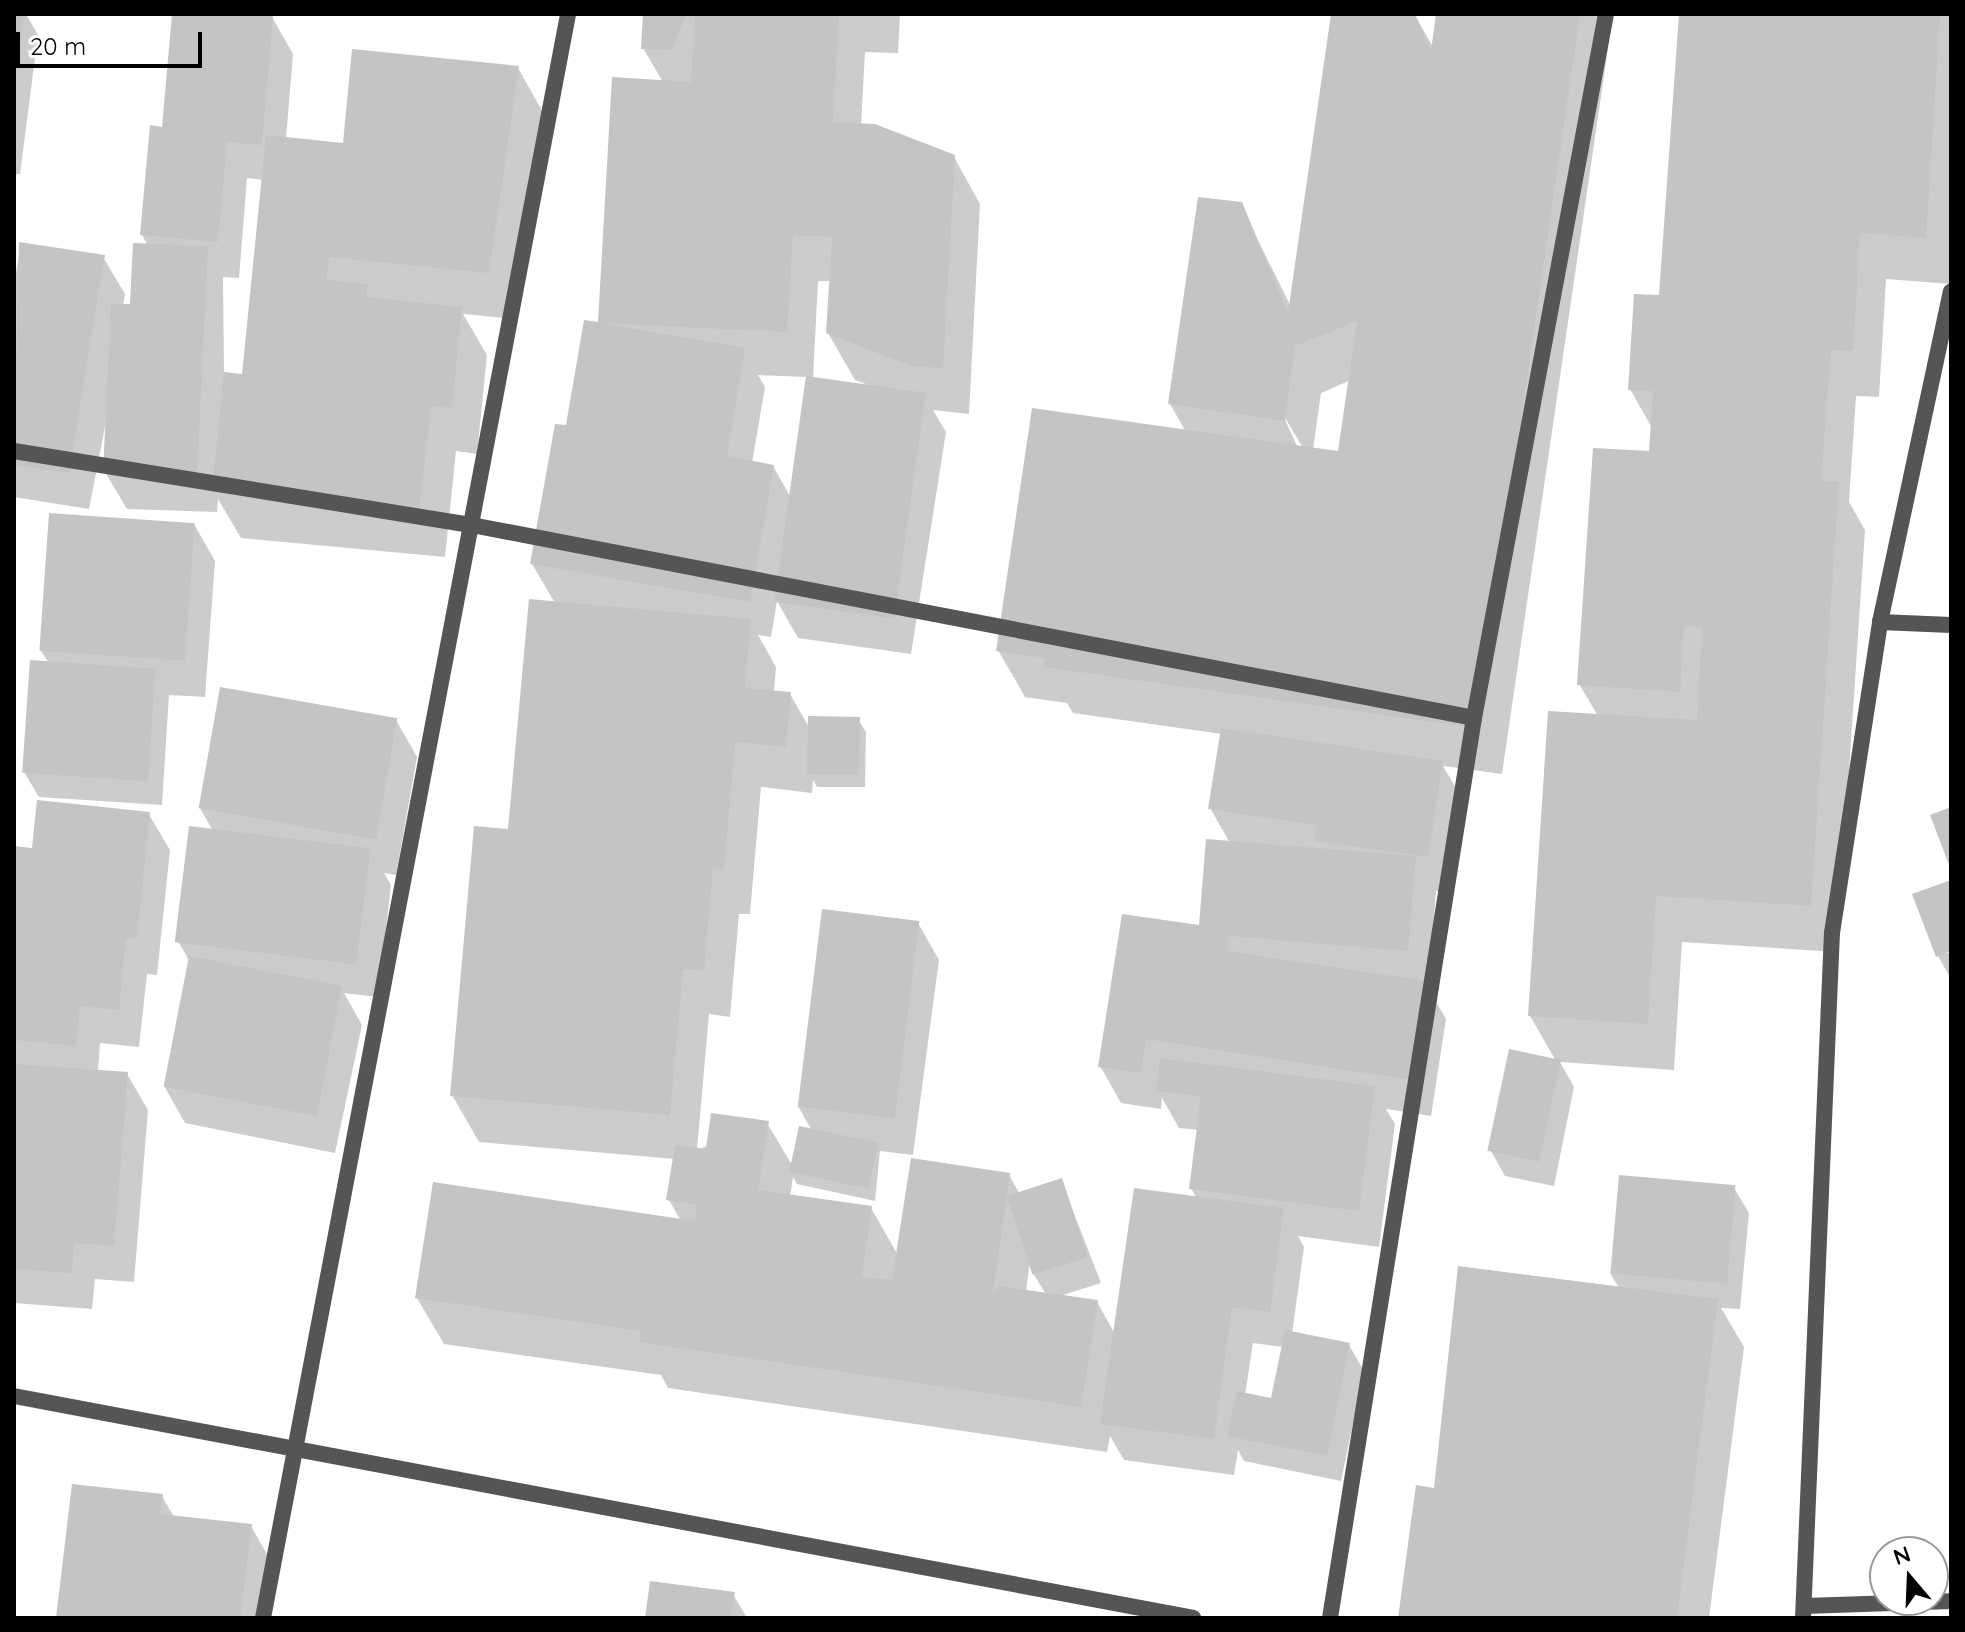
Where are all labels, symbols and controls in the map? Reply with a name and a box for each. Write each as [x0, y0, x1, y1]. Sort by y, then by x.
scale bar [20, 16, 206, 66]
text: 20 m [30, 31, 86, 61]
north arrow [1869, 1536, 1949, 1616]
text: N [1890, 1539, 1914, 1571]

